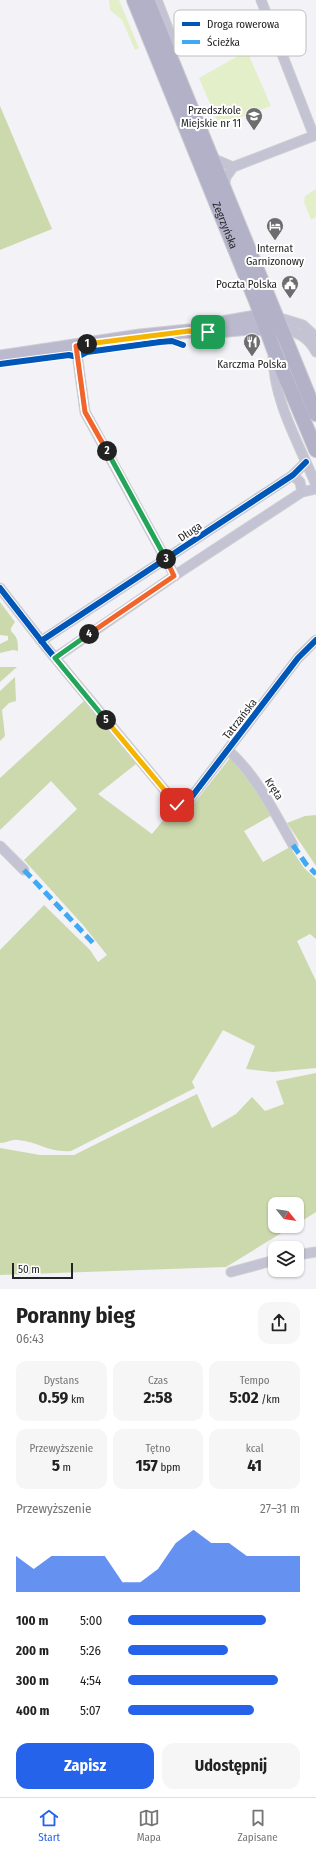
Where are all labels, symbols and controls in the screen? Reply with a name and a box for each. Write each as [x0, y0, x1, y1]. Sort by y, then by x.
legend [174, 10, 306, 56]
text: Droga rowerowa [207, 18, 279, 31]
text: Ścieżka [207, 35, 240, 49]
place label: Przedszkole Miejskie nr 11 [181, 104, 241, 130]
school or university icon: Przedszkole Miejskie nr 11 [244, 106, 264, 131]
street label: Zegrzyńska [210, 200, 241, 251]
hotel icon: Internat Garnizonowy [265, 216, 285, 241]
place label: Internat Garnizonowy [246, 242, 304, 268]
public building icon: Poczta Polska [280, 274, 300, 299]
place label: Poczta Polska [216, 278, 277, 291]
pin [191, 315, 225, 349]
icon: arrive [197, 321, 219, 343]
restaurant icon: Karczma Polska [242, 332, 262, 357]
pin: 1 [77, 334, 97, 354]
text: 1 [85, 337, 89, 350]
place label: Karczma Polska [217, 358, 287, 371]
pin: 2 [97, 441, 117, 461]
text: 2 [104, 444, 110, 457]
street label: Długa [176, 519, 204, 545]
pin: 3 [156, 549, 176, 569]
text: 3 [163, 552, 169, 565]
pin: 4 [79, 624, 99, 644]
text: 4 [86, 627, 92, 640]
street label: Tatrzańska [220, 696, 260, 742]
pin: 5 [96, 710, 116, 730]
text: 5 [103, 713, 109, 726]
street label: Kręta [262, 776, 286, 802]
pin [160, 788, 194, 822]
icon: check [166, 794, 188, 816]
north arrow [268, 1197, 304, 1233]
map controls [268, 1197, 304, 1277]
button: layers [268, 1241, 304, 1277]
scale bar [12, 1261, 73, 1280]
text: 50 m [18, 1263, 40, 1276]
text: Poranny bieg [16, 1302, 135, 1329]
button: share [258, 1302, 300, 1344]
text: 06:43 [16, 1331, 44, 1346]
text: Dystans [44, 1374, 79, 1387]
text: Czas [148, 1374, 168, 1387]
text: Tempo [240, 1374, 270, 1387]
text: 0.59 [38, 1387, 68, 1408]
text: 2:58 [143, 1387, 173, 1408]
text: 5:02 [229, 1387, 259, 1408]
text: km [68, 1393, 85, 1406]
text: /km [259, 1393, 280, 1406]
text: Przewyższenie [29, 1442, 93, 1455]
text: Tętno [145, 1442, 171, 1455]
text: kcal [246, 1442, 264, 1455]
text: 5 [52, 1455, 60, 1476]
text: 157 [135, 1455, 158, 1476]
text: 41 [247, 1455, 262, 1476]
text: m [60, 1461, 71, 1474]
text: bpm [158, 1461, 181, 1474]
text: Przewyższenie [16, 1501, 91, 1516]
text: 27–31 m [260, 1501, 300, 1516]
text: 100 m [16, 1613, 48, 1628]
text: 5:00 [80, 1613, 102, 1628]
text: 200 m [16, 1643, 49, 1658]
text: 5:26 [80, 1643, 101, 1658]
text: 300 m [16, 1673, 49, 1688]
text: 4:54 [80, 1673, 101, 1688]
text: 400 m [16, 1703, 50, 1718]
text: 5:07 [80, 1703, 101, 1718]
button: Zapisz [16, 1743, 154, 1789]
button: Udostępnij [162, 1743, 300, 1789]
tab: Start [38, 1807, 60, 1844]
tab: Mapa [137, 1807, 161, 1844]
tab: Zapisane [237, 1807, 278, 1844]

